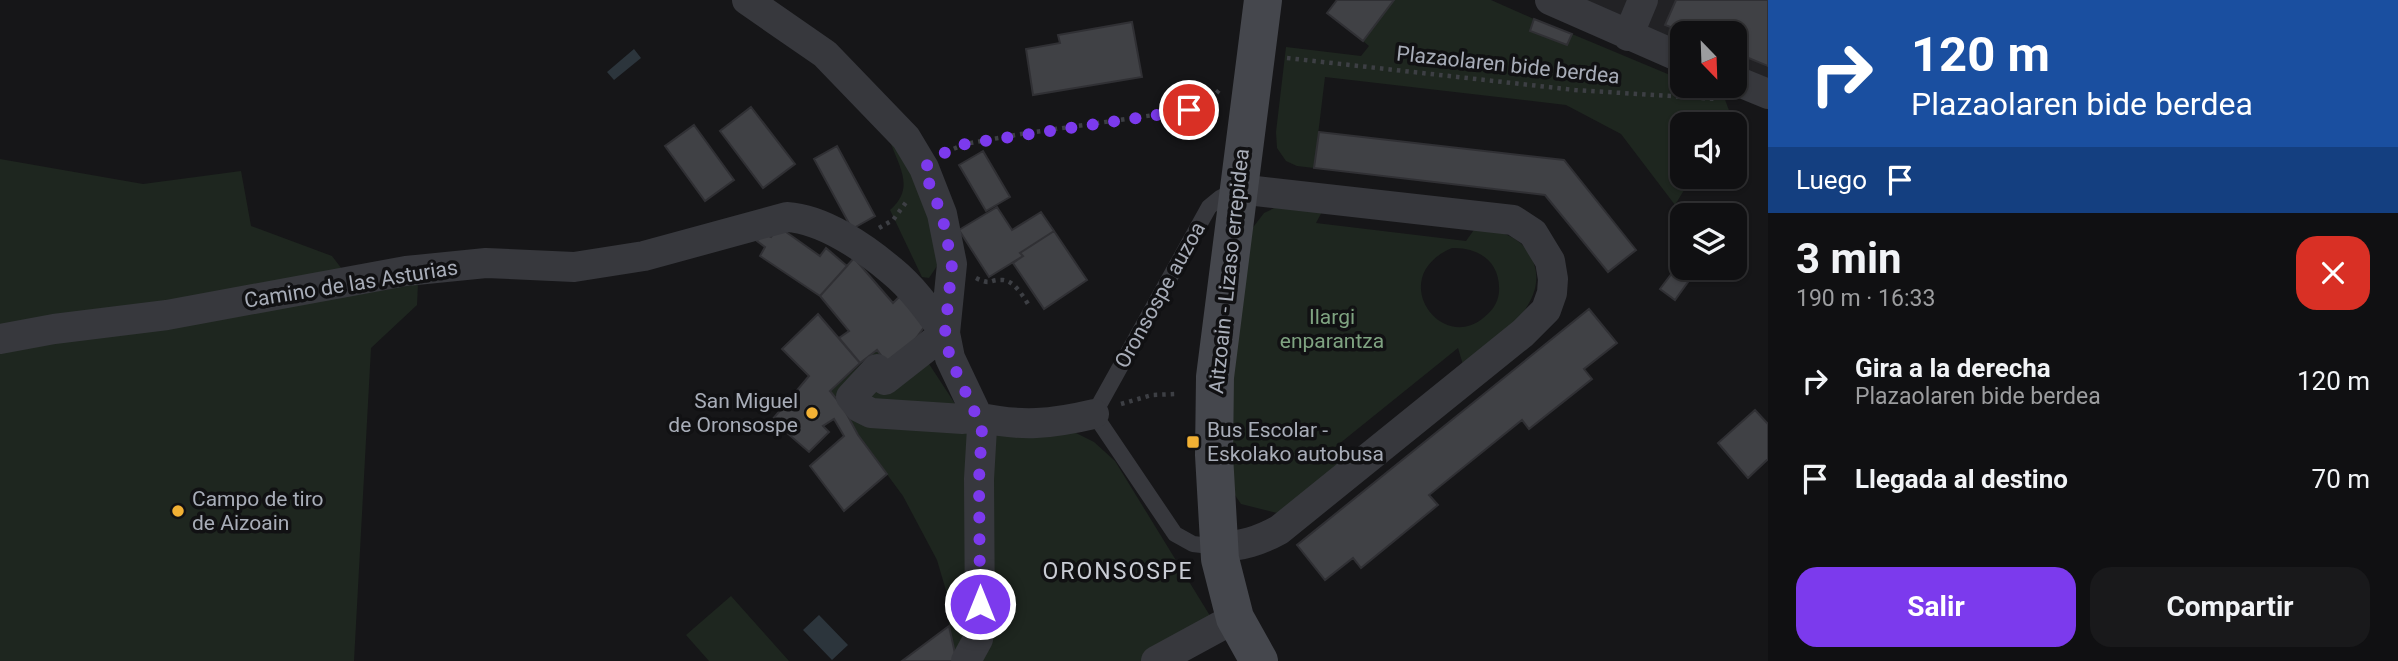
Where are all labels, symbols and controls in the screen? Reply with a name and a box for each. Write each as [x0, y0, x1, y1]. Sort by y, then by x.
north arrow [1670, 21, 1746, 98]
map controls [1670, 21, 1747, 280]
text: 120 m [1911, 26, 2050, 83]
icon: right [1796, 28, 1887, 119]
street label: Plazaolaren bide berdea [1395, 41, 1621, 89]
pin [1159, 80, 1219, 140]
text: Plazaolaren bide berdea [1911, 85, 2253, 123]
icon: arrive [1170, 91, 1208, 129]
button: sound [1670, 112, 1747, 189]
street label: Aitzoain - Lizaso errepidea [1204, 147, 1254, 395]
icon: arrive [1881, 161, 1919, 199]
text: Luego [1796, 165, 1867, 195]
button: layers [1670, 203, 1747, 280]
street label: Oronsospe auzoa [1110, 218, 1210, 372]
text: 3 min [1796, 234, 1902, 283]
button: close [2296, 236, 2370, 310]
street label: Camino de las Asturias [243, 255, 459, 313]
text: 190 m · 16:33 [1796, 285, 1935, 312]
park label: Ilargi enparantza [1280, 305, 1384, 353]
text: Gira a la derecha [1855, 353, 2051, 383]
icon: right [1796, 362, 1834, 400]
text: 120 m [2297, 366, 2370, 396]
text: Plazaolaren bide berdea [1855, 383, 2101, 410]
place label: San Miguel de Oronsospe [668, 389, 798, 437]
marker: San Miguel de Oronsospe [804, 405, 820, 421]
place label: Bus Escolar - Eskolako autobusa [1207, 418, 1384, 466]
marker: Bus Escolar - Eskolako autobusa [1185, 434, 1201, 450]
icon: arrive [1796, 460, 1834, 498]
text: Llegada al destino [1855, 464, 2068, 494]
text: 70 m [2312, 464, 2370, 494]
place label: Campo de tiro de Aizoain [192, 487, 324, 535]
marker: Campo de tiro de Aizoain [170, 503, 186, 519]
district label: ORONSOSPE [1043, 558, 1193, 585]
position arrow [943, 567, 1017, 641]
button: Salir [1796, 567, 2076, 647]
button: Compartir [2090, 567, 2370, 647]

